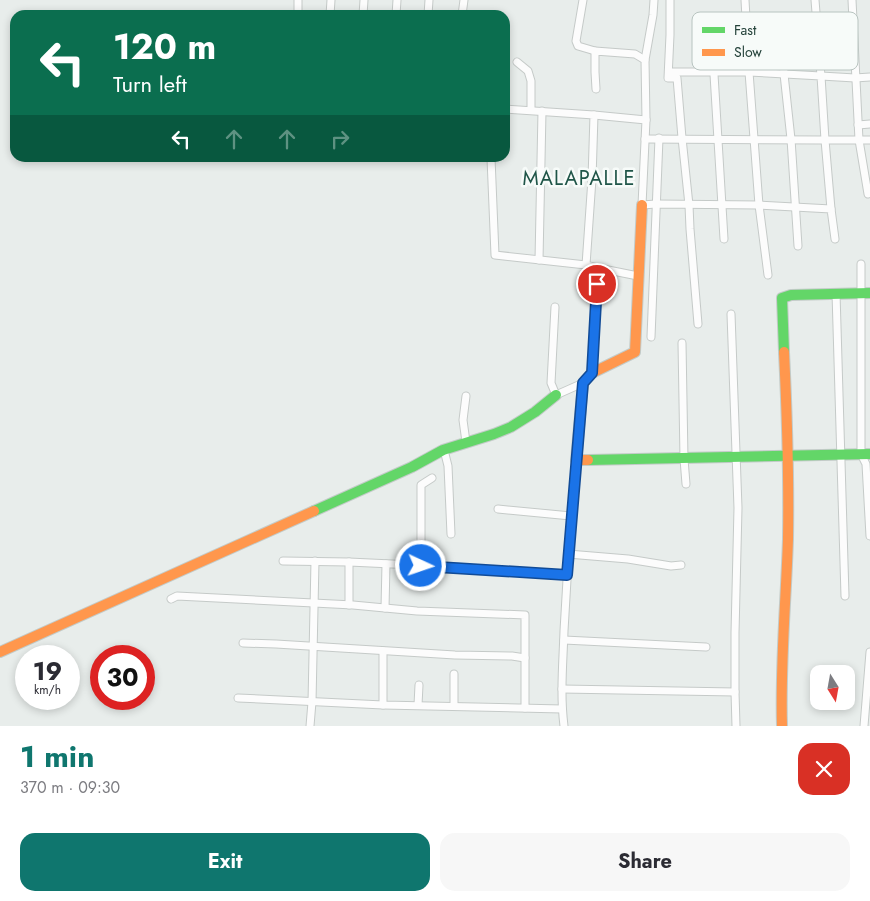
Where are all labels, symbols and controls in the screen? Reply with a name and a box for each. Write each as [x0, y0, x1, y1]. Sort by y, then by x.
legend [692, 12, 858, 70]
text: Fast [734, 20, 757, 40]
text: 120 m [113, 22, 216, 72]
icon: left [30, 30, 95, 95]
text: Slow [734, 42, 762, 62]
text: Turn left [113, 68, 187, 100]
icon: left [167, 125, 195, 153]
icon: ahead [220, 125, 248, 153]
icon: ahead [273, 125, 301, 153]
icon: right [326, 125, 354, 153]
district label: MALAPALLE [523, 164, 635, 193]
pin [576, 263, 618, 305]
icon: arrive [583, 270, 611, 298]
position arrow [394, 539, 446, 591]
speed limit sign: 30 [90, 645, 155, 710]
text: 19 [33, 653, 62, 689]
north arrow [810, 665, 855, 710]
map controls [810, 665, 855, 710]
text: km/h [34, 681, 61, 699]
text: 1 min [20, 735, 94, 778]
button: close [798, 743, 850, 795]
text: 370 m · 09:30 [20, 776, 120, 799]
button: Exit [20, 833, 430, 891]
button: Share [440, 833, 850, 891]

